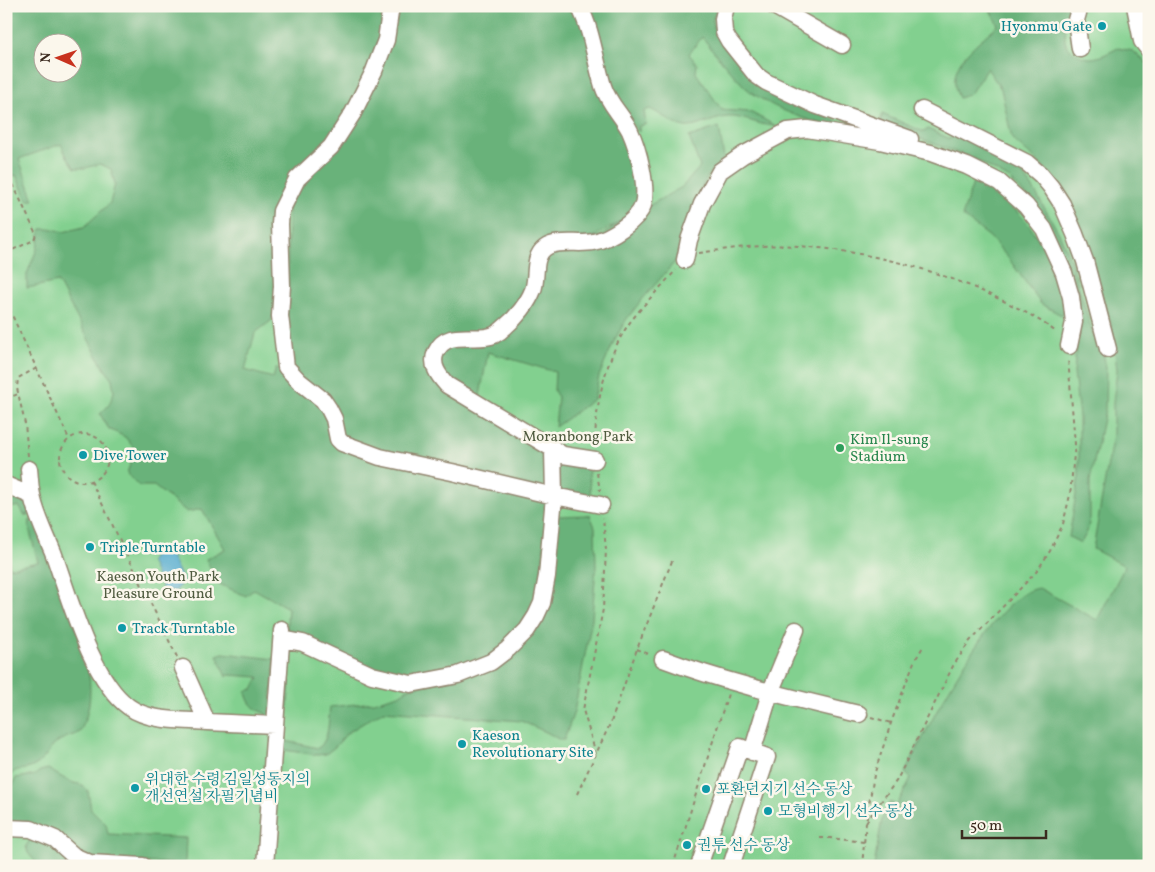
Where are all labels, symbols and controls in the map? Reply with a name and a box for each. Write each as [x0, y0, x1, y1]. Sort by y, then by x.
place label: Hyonmu Gate [1001, 17, 1092, 38]
marker: Hyonmu Gate [1096, 20, 1108, 32]
north arrow [32, 32, 82, 82]
text: N [37, 52, 56, 63]
park label: Moranbong Park [523, 427, 633, 448]
place label: Kim Il-sung Stadium [850, 430, 929, 468]
marker: Kim Il-sung Stadium [834, 442, 846, 454]
place label: Dive Tower [93, 446, 166, 467]
marker: Dive Tower [77, 449, 89, 461]
place label: Triple Turntable [100, 538, 206, 559]
marker: Triple Turntable [84, 541, 96, 553]
park label: Kaeson Youth Park Pleasure Ground [96, 567, 220, 605]
place label: Track Turntable [132, 619, 235, 640]
marker: Track Turntable [116, 622, 128, 634]
place label: Kaeson Revolutionary Site [472, 726, 594, 764]
marker: Kaeson Revolutionary Site [456, 738, 468, 750]
place label: 위대한 수령 김일성동지의 개선연설 자필기념비 [145, 770, 310, 808]
place label: 포환던지기 선수 동상 [716, 780, 853, 801]
marker: 위대한 수령 김일성동지의 개선연설 자필기념비 [129, 782, 141, 794]
marker: 포환던지기 선수 동상 [700, 783, 712, 795]
place label: 모형비행기 선수 동상 [778, 802, 915, 823]
marker: 모형비행기 선수 동상 [762, 805, 774, 817]
scale bar [962, 807, 1046, 839]
text: 50 m [970, 816, 1002, 837]
place label: 권투 선수 동상 [697, 836, 790, 857]
marker: 권투 선수 동상 [681, 839, 693, 851]

